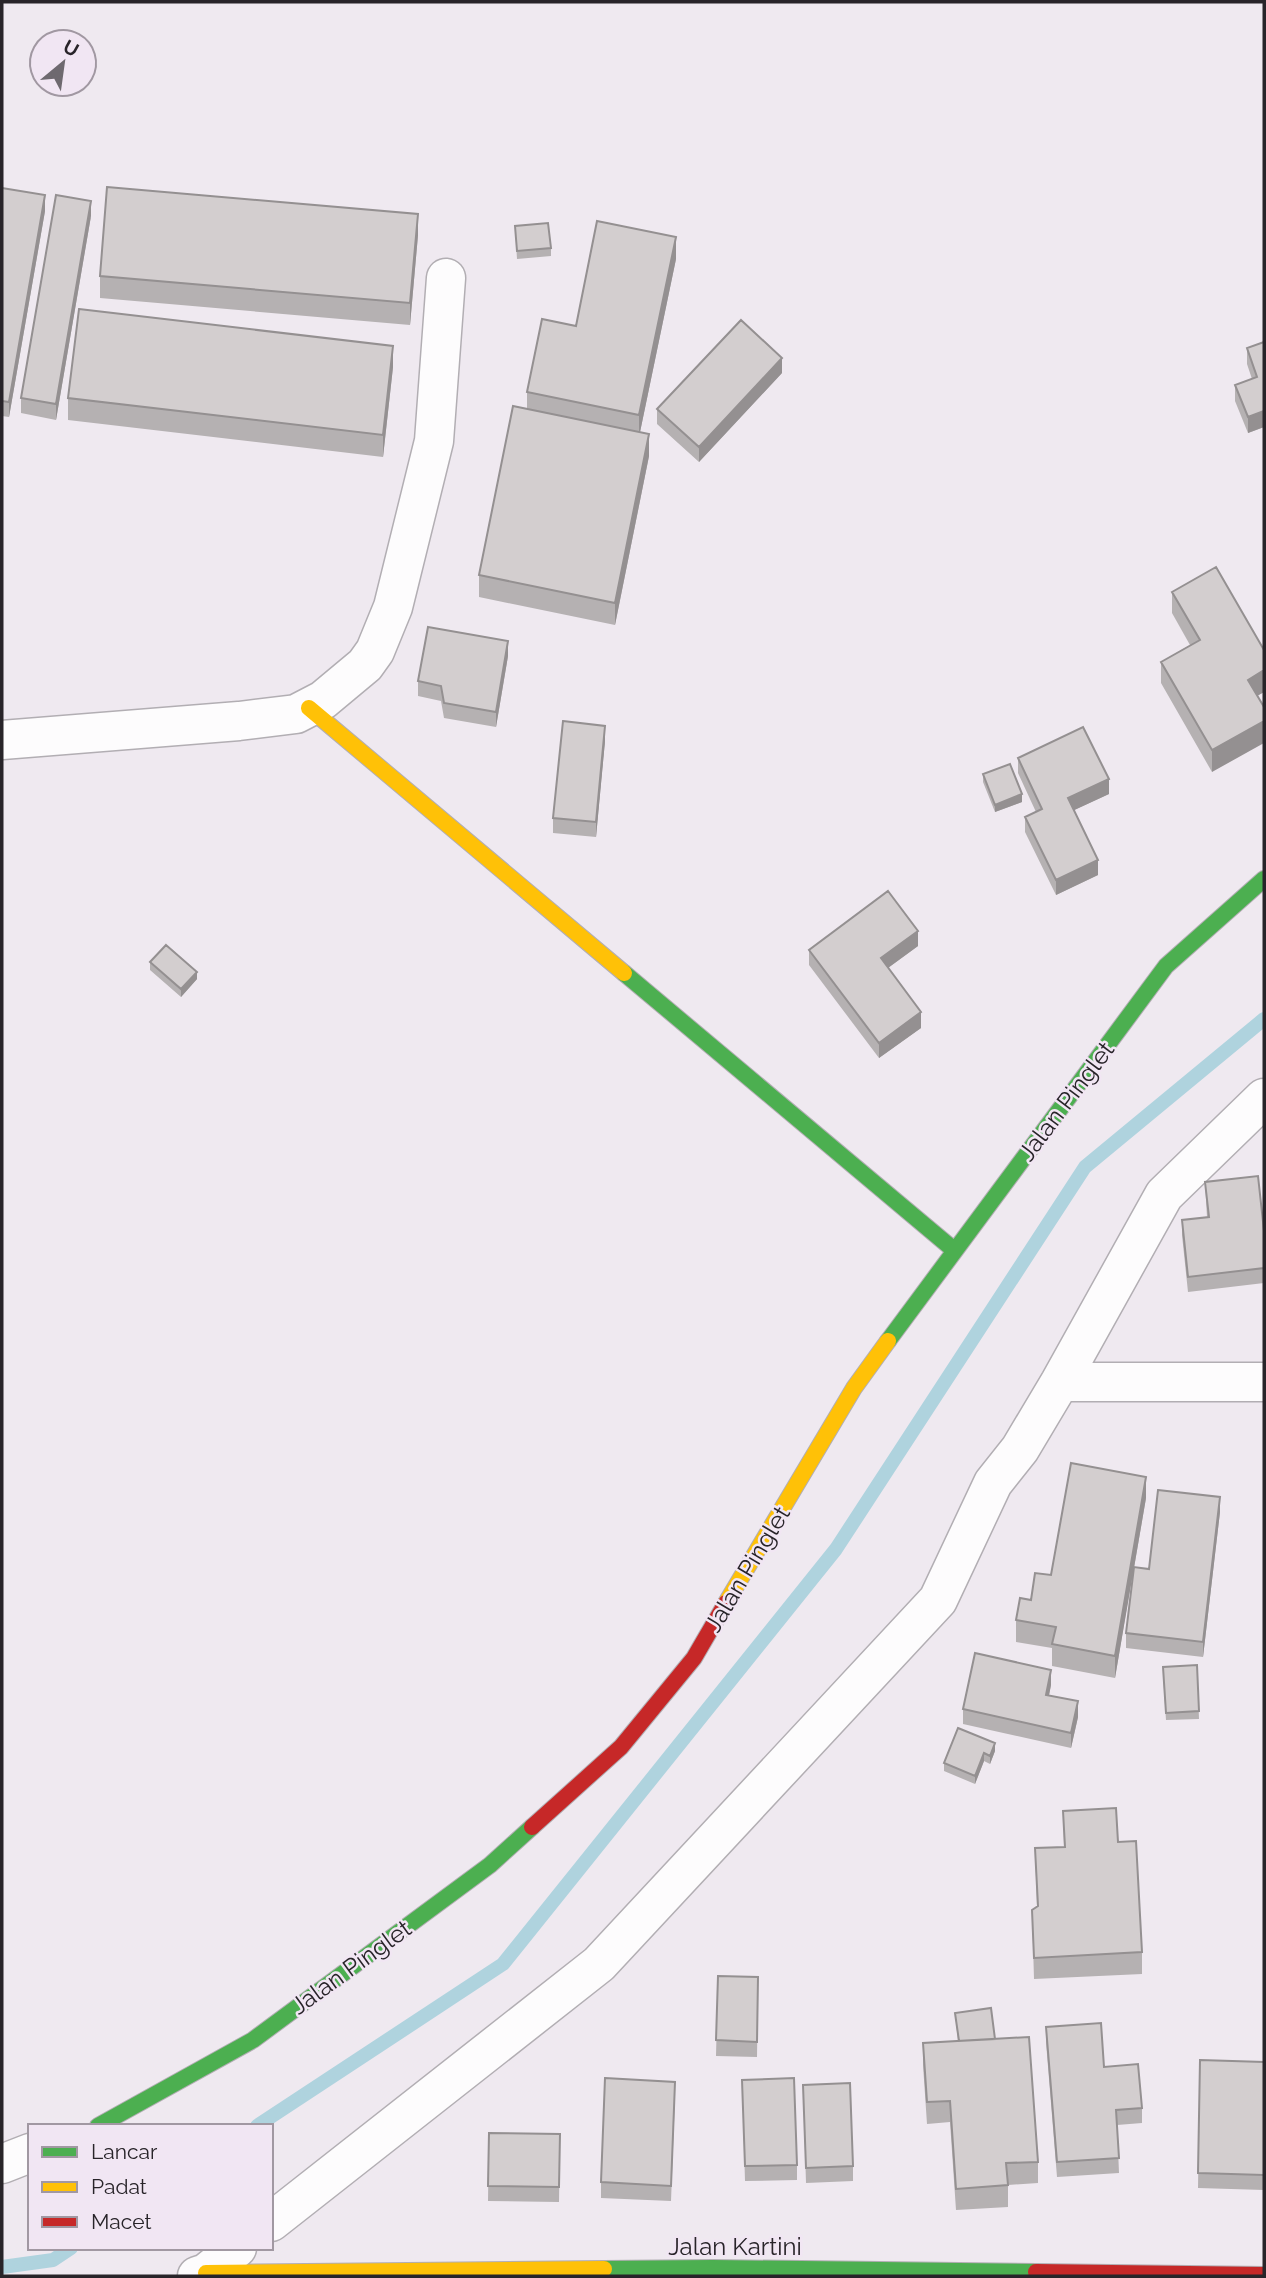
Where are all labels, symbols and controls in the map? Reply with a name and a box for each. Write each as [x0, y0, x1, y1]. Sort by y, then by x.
north arrow [28, 28, 98, 98]
text: U [60, 35, 83, 61]
street label: Jalan Pinglet [1012, 1036, 1120, 1166]
street label: Jalan Pinglet [698, 1501, 796, 1637]
street label: Jalan Pinglet [285, 1914, 417, 2020]
legend [28, 2124, 273, 2250]
text: Lancar [91, 2139, 158, 2164]
text: Padat [91, 2174, 147, 2199]
text: Macet [91, 2209, 151, 2234]
street label: Jalan Kartini [668, 2232, 802, 2261]

